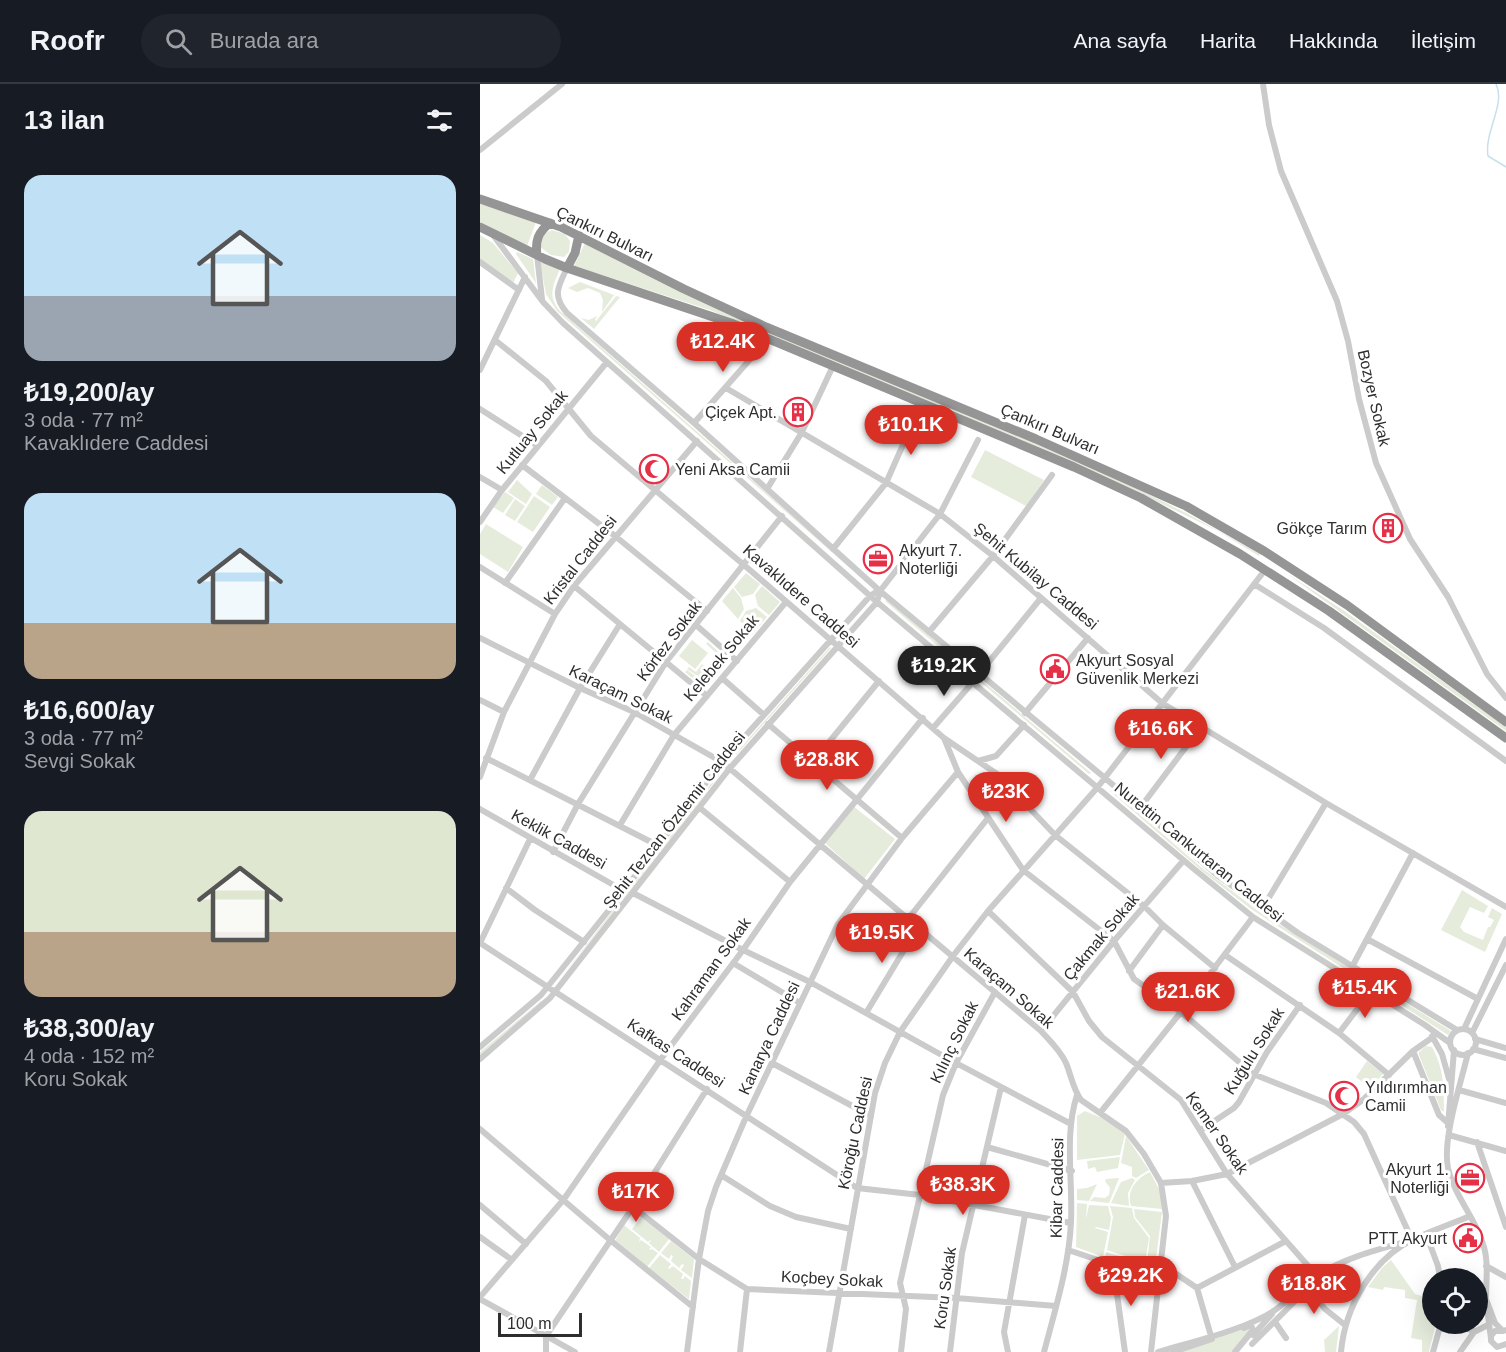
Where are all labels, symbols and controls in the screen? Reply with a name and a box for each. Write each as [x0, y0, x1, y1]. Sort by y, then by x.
search box [141, 14, 561, 68]
text: Roofr [30, 25, 105, 56]
icon: search [162, 25, 195, 58]
text: Burada ara [210, 28, 319, 53]
text: Ana sayfa [1074, 29, 1167, 52]
text: Harita [1200, 29, 1256, 52]
text: Hakkında [1289, 29, 1378, 52]
text: İletişim [1411, 29, 1476, 52]
icon: filters [423, 104, 456, 137]
text: 13 ilan [24, 105, 105, 135]
street label: Çankırı Bulvarı [554, 203, 656, 265]
icon: home [186, 214, 294, 322]
pin: ₺12.4K [674, 322, 772, 373]
text: ₺12.4K [691, 330, 755, 352]
street label: Bozyer Sokak [1355, 348, 1394, 449]
text: ₺19,200/ay [24, 377, 155, 407]
street label: Kutluay Sokak [493, 386, 571, 477]
building icon: Çiçek Apt. [782, 396, 814, 428]
street label: Çankırı Bulvarı [998, 401, 1102, 457]
place label: Çiçek Apt. [705, 404, 777, 421]
pin: ₺10.1K [862, 405, 960, 456]
text: 3 oda · 77 m² [24, 409, 143, 431]
text: ₺10.1K [879, 413, 943, 435]
text: Kavaklıdere Caddesi [24, 432, 209, 454]
mosque icon: Yeni Aksa Camii [638, 453, 670, 485]
place label: Yeni Aksa Camii [675, 461, 790, 478]
street label: Kristal Caddesi [540, 512, 620, 608]
building icon: Gökçe Tarım [1372, 512, 1404, 544]
street label: Şehit Kubilay Caddesi [971, 519, 1101, 633]
place label: Gökçe Tarım [1277, 520, 1367, 537]
icon: home [186, 532, 294, 640]
street label: Kavaklıdere Caddesi [740, 541, 862, 651]
place label: Akyurt 7. Noterliği [899, 542, 962, 577]
office icon: Akyurt 7. Noterliği [862, 543, 894, 575]
street label: Körfez Sokak [634, 597, 705, 684]
street label: Kelebek Sokak [680, 611, 762, 704]
pin: ₺19.2K [895, 646, 993, 697]
place label: Akyurt Sosyal Güvenlik Merkezi [1076, 652, 1199, 687]
public building icon: Akyurt Sosyal Güvenlik Merkezi [1039, 653, 1071, 685]
text: ₺19.2K [912, 654, 976, 676]
street label: Karaçam Sokak [567, 662, 676, 727]
text: ₺16,600/ay [24, 695, 155, 725]
pin: ₺16.6K [1112, 709, 1210, 760]
text: ₺16.6K [1129, 717, 1193, 739]
text: 3 oda · 77 m² [24, 727, 143, 749]
street label: Şehit Tezcan Özdemir Caddesi [600, 728, 748, 912]
pin: ₺28.8K [778, 740, 876, 791]
text: ₺28.8K [795, 748, 859, 770]
text: Sevgi Sokak [24, 750, 135, 772]
pin: ₺23K [970, 772, 1042, 823]
street label: Nurettin Cankurtaran Caddesi [1111, 779, 1287, 925]
text: ₺23K [982, 780, 1030, 802]
street label: Keklik Caddesi [509, 806, 609, 872]
icon: home [186, 850, 294, 958]
street label: Çakmak Sokak [1060, 890, 1143, 984]
pin: ₺19.5K [833, 913, 931, 964]
street label: Kahraman Sokak [668, 914, 755, 1024]
text: ₺19.5K [850, 921, 914, 943]
street label: Karaçam Sokak [961, 945, 1058, 1032]
pin: ₺15.4K [1316, 968, 1414, 1019]
pin: ₺21.6K [1139, 972, 1237, 1023]
text: ₺15.4K [1333, 976, 1397, 998]
street label: Kanarya Caddesi [735, 979, 803, 1097]
text: ₺21.6K [1156, 980, 1220, 1002]
street label: Kılınç Sokak [927, 997, 982, 1086]
street label: Kuğulu Sokak [1221, 1004, 1288, 1097]
text: ₺38,300/ay [24, 1013, 155, 1043]
street label: Kafkas Caddesi [624, 1015, 728, 1091]
text: 4 oda · 152 m² [24, 1045, 154, 1067]
text: Koru Sokak [24, 1068, 127, 1090]
street label: Köroğu Caddesi [835, 1075, 875, 1191]
place label: Yıldırımhan Camii [1365, 1079, 1447, 1114]
mosque icon: Yıldırımhan Camii [1328, 1080, 1360, 1112]
street label: Kemer Sokak [1182, 1089, 1252, 1178]
street label: Kibar Caddesi [1048, 1138, 1066, 1238]
place label: Akyurt 1. Noterliği [1386, 1161, 1449, 1196]
office icon: Akyurt 1. Noterliği [1454, 1162, 1486, 1194]
pin: ₺38.3K [914, 1165, 1012, 1216]
pin: ₺17K [600, 1172, 672, 1223]
text: ₺38.3K [931, 1173, 995, 1195]
text: ₺17K [612, 1180, 660, 1202]
public building icon: PTT Akyurt [1452, 1222, 1484, 1254]
place label: PTT Akyurt [1368, 1230, 1448, 1247]
street label: Koru Sokak [931, 1245, 959, 1330]
pin: ₺29.2K [1082, 1256, 1180, 1307]
text: ₺29.2K [1099, 1264, 1163, 1286]
pin: ₺18.8K [1265, 1264, 1363, 1315]
street label: Koçbey Sokak [780, 1268, 885, 1290]
map controls [1422, 1268, 1488, 1334]
button: locate [1422, 1268, 1488, 1334]
text: ₺18.8K [1282, 1272, 1346, 1294]
scale bar [498, 1310, 582, 1338]
text: 100 m [507, 1315, 551, 1332]

